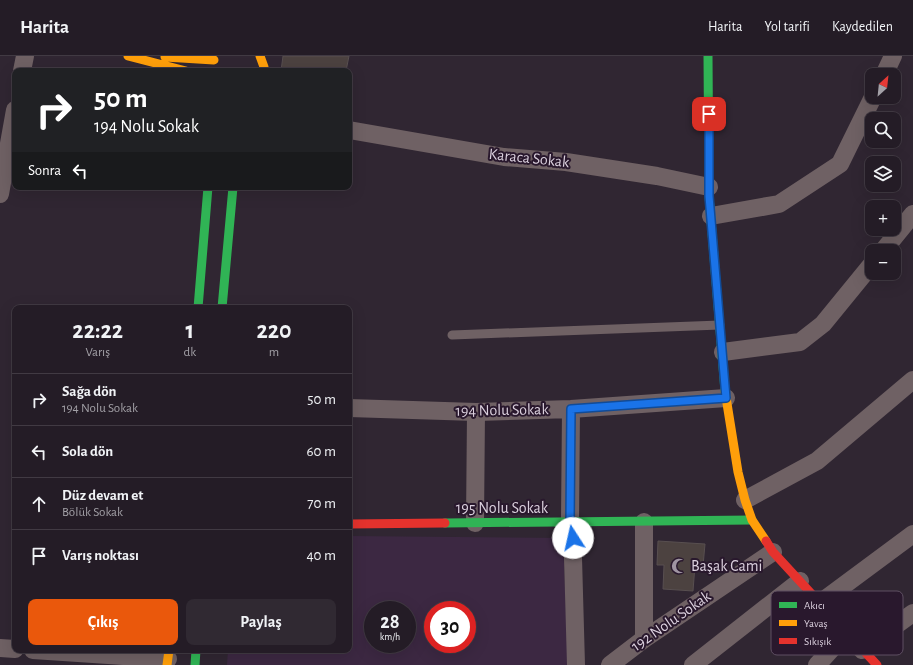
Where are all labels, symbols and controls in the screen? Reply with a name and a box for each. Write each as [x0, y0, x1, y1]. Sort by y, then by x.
text: Harita [20, 18, 69, 37]
text: Harita [708, 20, 742, 34]
text: Yol tarifi [764, 20, 810, 34]
text: Kaydedilen [832, 20, 893, 34]
north arrow [865, 68, 901, 104]
map controls [865, 68, 901, 280]
icon: right [28, 84, 80, 136]
text: 50 m [94, 85, 148, 113]
pin [692, 97, 726, 131]
icon: arrive [698, 103, 720, 125]
button: search [865, 112, 901, 148]
text: 194 Nolu Sokak [94, 118, 199, 136]
street label: Karaca Sokak [488, 146, 571, 170]
button: layers [865, 156, 901, 192]
icon: left [69, 160, 91, 182]
text: Sonra [28, 163, 61, 178]
button: + [865, 200, 901, 236]
button: − [865, 244, 901, 280]
text: 22:22 [72, 319, 123, 343]
text: 1 [185, 319, 194, 343]
text: 220 [256, 319, 292, 343]
text: Varış [85, 346, 110, 359]
text: dk [183, 346, 196, 359]
text: m [269, 346, 279, 359]
text: Sağa dön [62, 384, 116, 399]
icon: right [28, 389, 50, 411]
text: 50 m [307, 392, 336, 407]
street label: 194 Nolu Sokak [455, 401, 549, 419]
text: 194 Nolu Sokak [62, 402, 138, 415]
icon: left [28, 441, 50, 463]
text: Sola dön [62, 444, 113, 459]
text: 60 m [307, 444, 336, 459]
text: Düz devam et [62, 488, 143, 503]
icon: ahead [28, 493, 50, 515]
text: 70 m [307, 496, 336, 511]
street label: 195 Nolu Sokak [456, 500, 549, 516]
text: Bölük Sokak [62, 506, 123, 519]
position arrow [552, 517, 594, 559]
icon: arrive [28, 545, 50, 567]
text: Varış noktası [62, 548, 139, 563]
text: 40 m [306, 548, 336, 563]
mosque icon: Başak Cami [670, 557, 688, 575]
place label: Başak Cami [691, 558, 762, 574]
street label: 192 Nolu Sokak [628, 587, 714, 654]
legend [771, 591, 903, 655]
button: Çıkış [28, 599, 178, 645]
button: Paylaş [186, 599, 336, 645]
text: Akıcı [804, 600, 825, 611]
speed limit sign: 30 [424, 601, 476, 653]
text: 28 [380, 612, 400, 632]
text: Yavaş [804, 618, 828, 629]
text: km/h [380, 632, 400, 642]
text: Sıkışık [804, 636, 831, 647]

